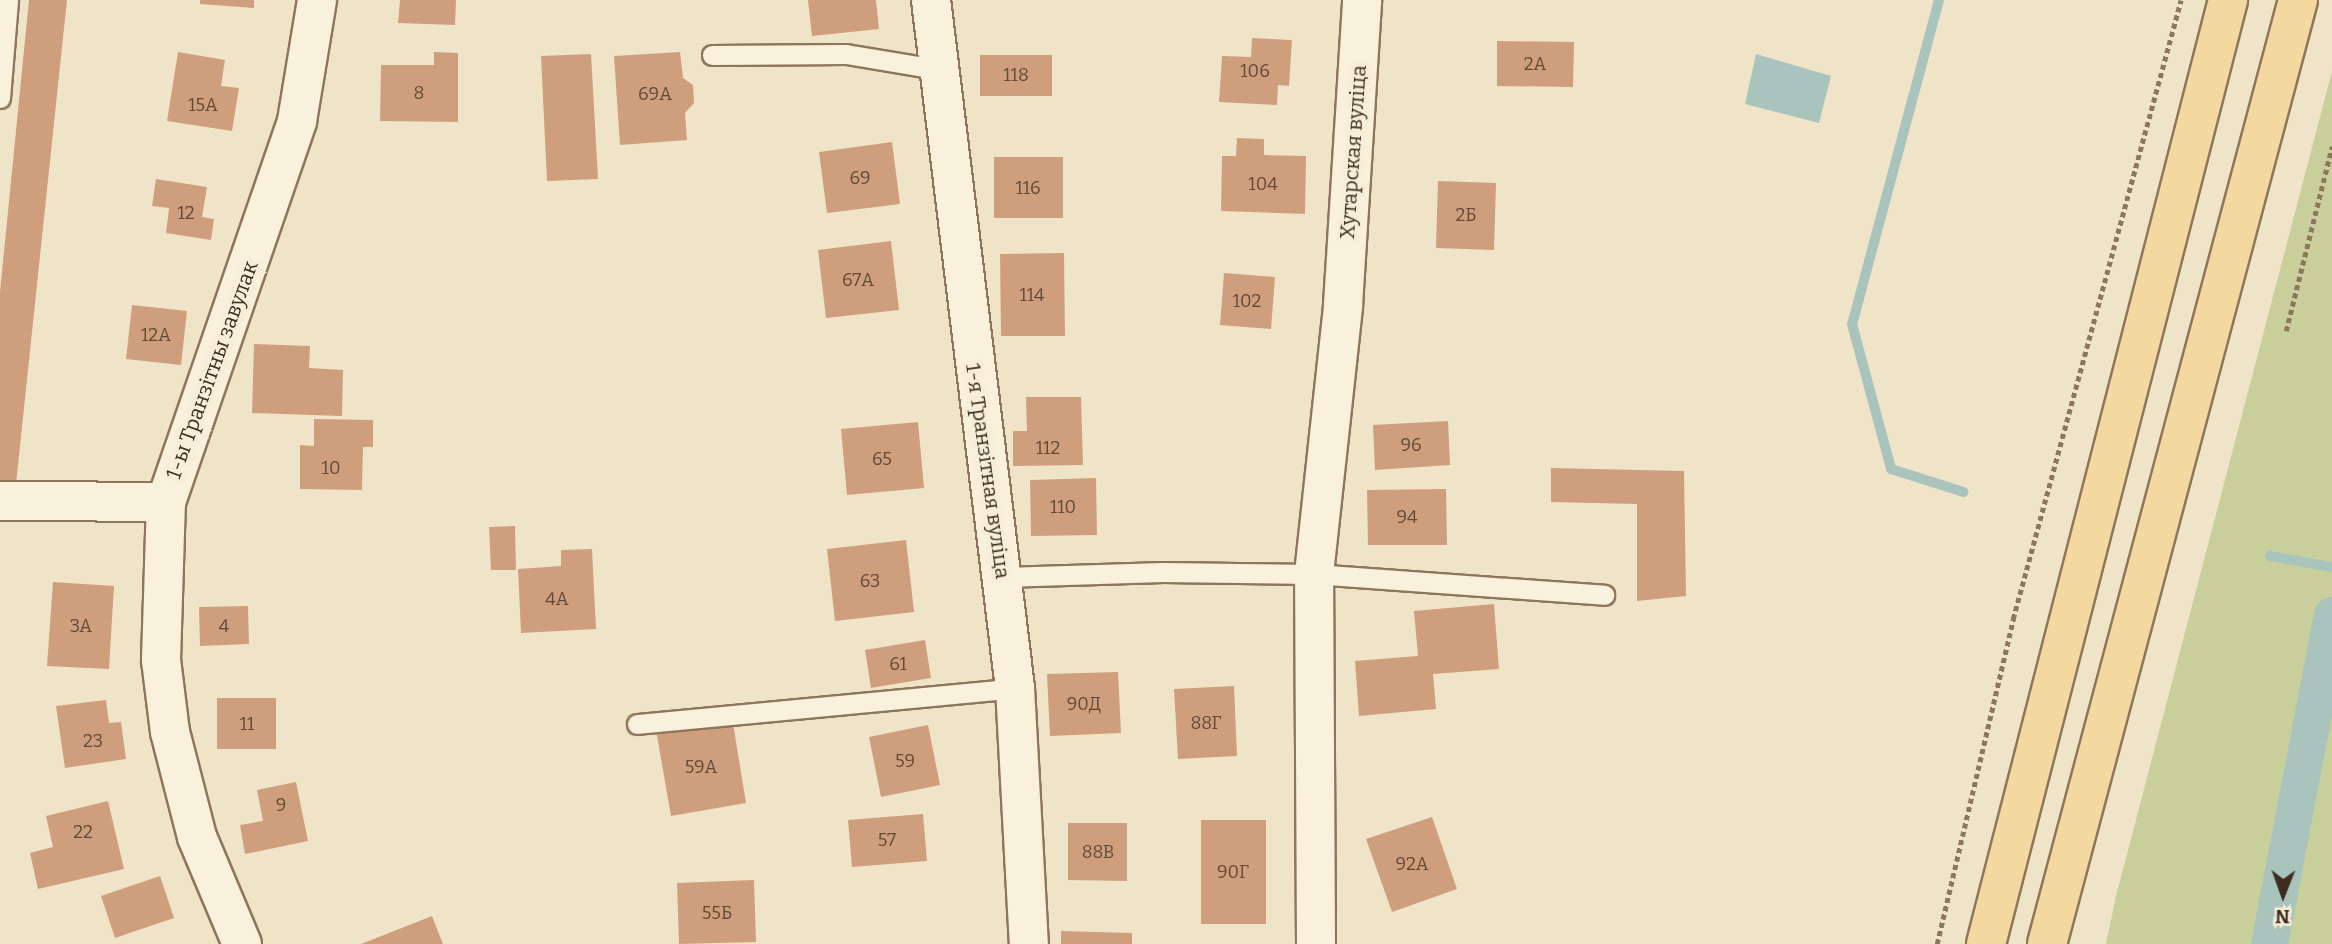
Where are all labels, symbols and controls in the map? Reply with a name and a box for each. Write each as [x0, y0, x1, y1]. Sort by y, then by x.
house number: 2А [1524, 53, 1546, 75]
house number: 106 [1240, 60, 1270, 82]
house number: 118 [1003, 64, 1029, 86]
street label: Хутарская вуліца [1334, 64, 1372, 240]
house number: 8 [414, 82, 424, 104]
house number: 69А [638, 83, 672, 105]
house number: 15А [188, 94, 218, 116]
house number: 69 [849, 167, 871, 189]
house number: 104 [1248, 173, 1278, 195]
house number: 116 [1015, 177, 1041, 199]
house number: 12 [177, 202, 195, 224]
house number: 2Б [1455, 204, 1477, 226]
street label: 1-ы Транзітны завулак [161, 257, 263, 483]
house number: 67А [842, 269, 874, 291]
house number: 114 [1019, 284, 1045, 306]
house number: 102 [1233, 290, 1261, 312]
house number: 12А [141, 324, 171, 346]
street label: 1-я Транзітная вуліца [960, 362, 1016, 580]
house number: 96 [1400, 434, 1422, 456]
house number: 112 [1036, 437, 1060, 459]
house number: 65 [872, 448, 892, 470]
house number: 10 [322, 457, 340, 479]
house number: 110 [1050, 496, 1076, 518]
house number: 94 [1396, 506, 1418, 528]
house number: 63 [860, 570, 880, 592]
house number: 4А [545, 588, 569, 610]
house number: 3А [70, 615, 92, 637]
house number: 4 [219, 615, 229, 637]
house number: 61 [889, 653, 907, 675]
house number: 90Д [1067, 693, 1101, 715]
house number: 88Г [1190, 712, 1222, 734]
house number: 11 [240, 713, 254, 735]
house number: 23 [83, 730, 103, 752]
house number: 59 [895, 750, 915, 772]
house number: 59А [685, 756, 717, 778]
house number: 9 [276, 794, 286, 816]
house number: 22 [73, 821, 93, 843]
house number: 57 [878, 829, 896, 851]
house number: 88В [1082, 841, 1114, 863]
house number: 92А [1395, 853, 1429, 875]
north arrow [2248, 860, 2318, 930]
house number: 90Г [1217, 861, 1249, 883]
house number: 55Б [702, 902, 732, 924]
text: N [2275, 905, 2290, 928]

